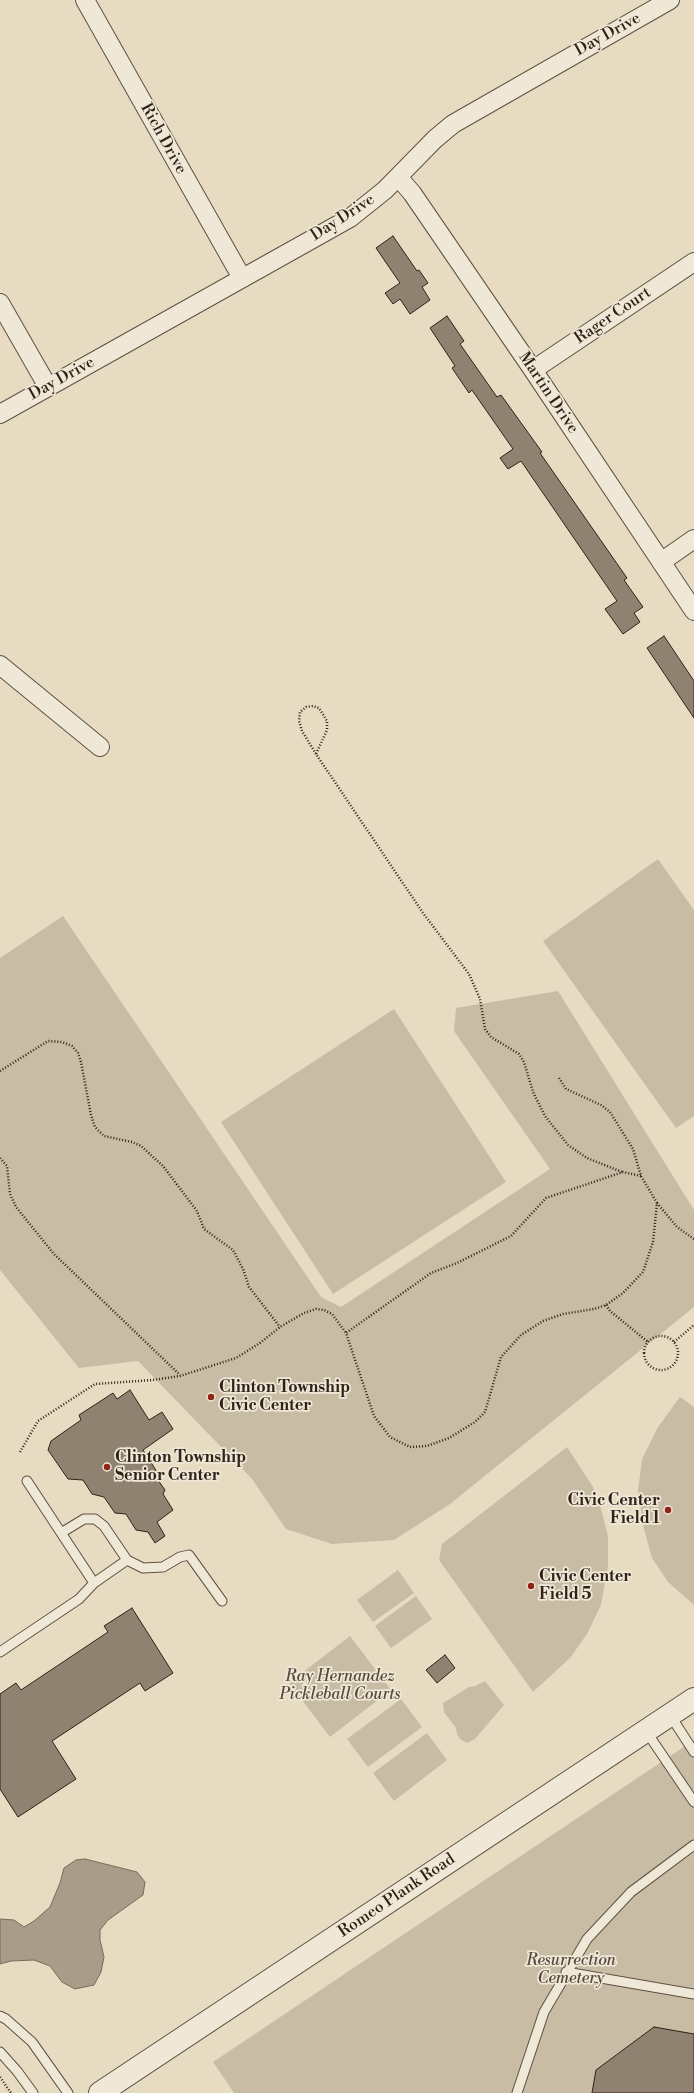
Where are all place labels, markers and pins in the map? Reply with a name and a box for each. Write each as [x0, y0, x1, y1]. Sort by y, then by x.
place label: Clinton Township Civic Center [219, 1378, 350, 1416]
marker: Clinton Township Civic Center [206, 1392, 216, 1402]
place label: Clinton Township Senior Center [115, 1448, 246, 1486]
marker: Clinton Township Senior Center [102, 1462, 112, 1472]
place label: Civic Center Field 1 [568, 1491, 660, 1529]
marker: Civic Center Field 1 [663, 1505, 673, 1515]
place label: Civic Center Field 5 [539, 1567, 631, 1605]
marker: Civic Center Field 5 [526, 1581, 536, 1591]

